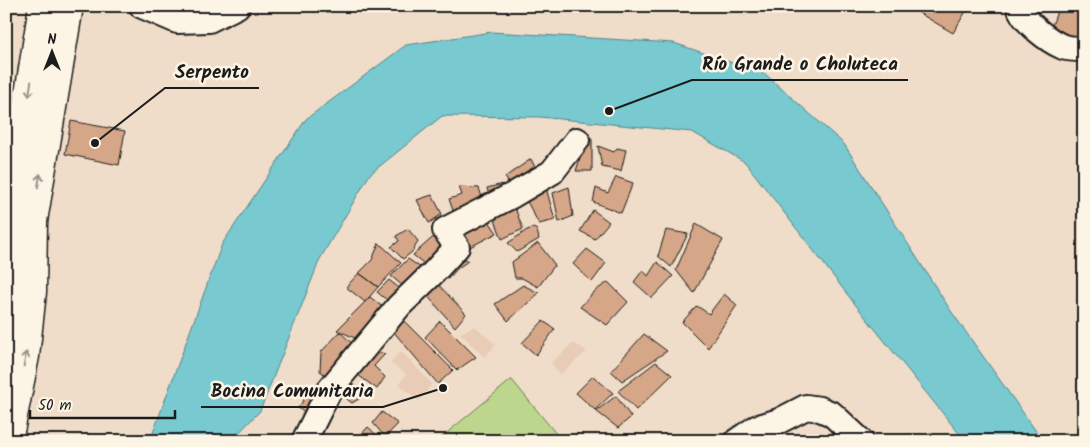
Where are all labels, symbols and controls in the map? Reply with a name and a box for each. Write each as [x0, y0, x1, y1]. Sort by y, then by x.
north arrow [28, 28, 78, 78]
text: N [48, 29, 57, 51]
callout: Río Grande o Choluteca [692, 46, 908, 80]
text: Río Grande o Choluteca [702, 50, 898, 80]
callout: Serpento [165, 54, 259, 88]
text: Serpento [175, 58, 249, 88]
one-way arrow [25, 81, 35, 97]
one-way arrow [35, 173, 45, 189]
one-way arrow [20, 351, 30, 367]
callout: Bocina Comunitaria [201, 373, 383, 407]
text: Bocina Comunitaria [211, 377, 374, 407]
scale bar [30, 387, 175, 419]
text: 50 m [38, 394, 72, 418]

